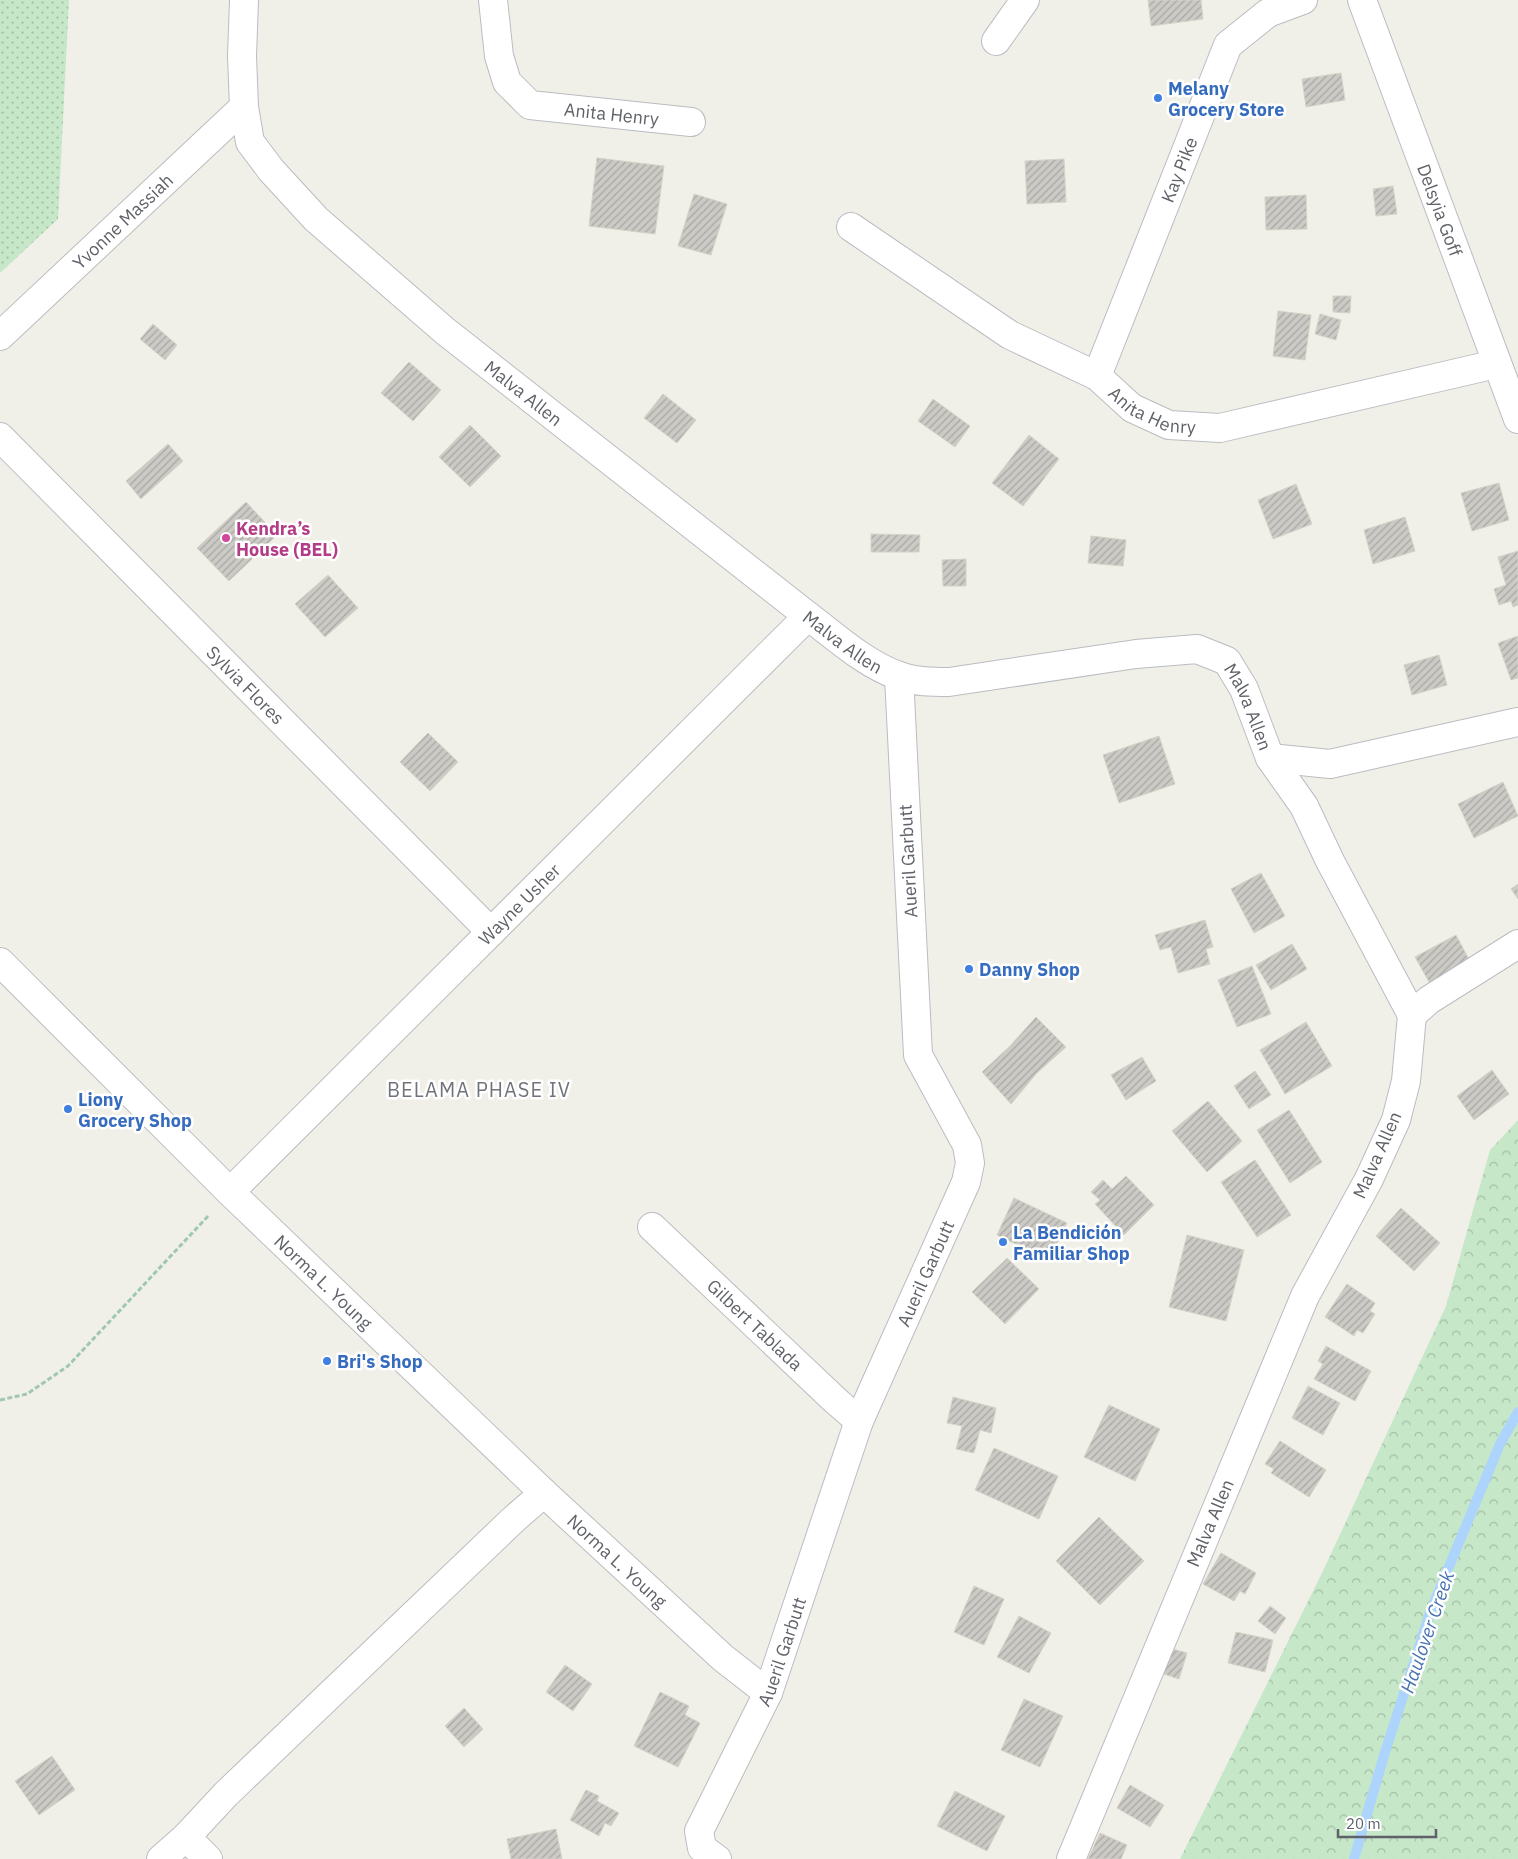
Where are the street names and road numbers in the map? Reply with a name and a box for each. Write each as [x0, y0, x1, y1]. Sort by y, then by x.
street label: Anita Henry [563, 97, 660, 130]
street label: Kay Pike [1155, 133, 1202, 206]
street label: Delsyia Goff [1412, 161, 1468, 259]
street label: Yvonne Massiah [67, 168, 178, 274]
street label: Malva Allen [480, 355, 567, 431]
street label: Anita Henry [1104, 381, 1197, 438]
street label: Malva Allen [799, 605, 887, 678]
street label: Sylvia Flores [202, 641, 290, 729]
street label: Malva Allen [1219, 659, 1278, 753]
street label: Aueril Garbutt [894, 804, 922, 918]
street label: Wayne Usher [473, 858, 565, 950]
street label: Malva Allen [1348, 1108, 1406, 1202]
street label: Aueril Garbutt [891, 1216, 959, 1330]
street label: Norma L. Young [270, 1229, 378, 1335]
street label: Gilbert Tablada [702, 1274, 808, 1376]
street label: Malva Allen [1181, 1476, 1239, 1570]
street label: Norma L. Young [563, 1509, 672, 1613]
street label: Aueril Garbutt [752, 1594, 811, 1710]

